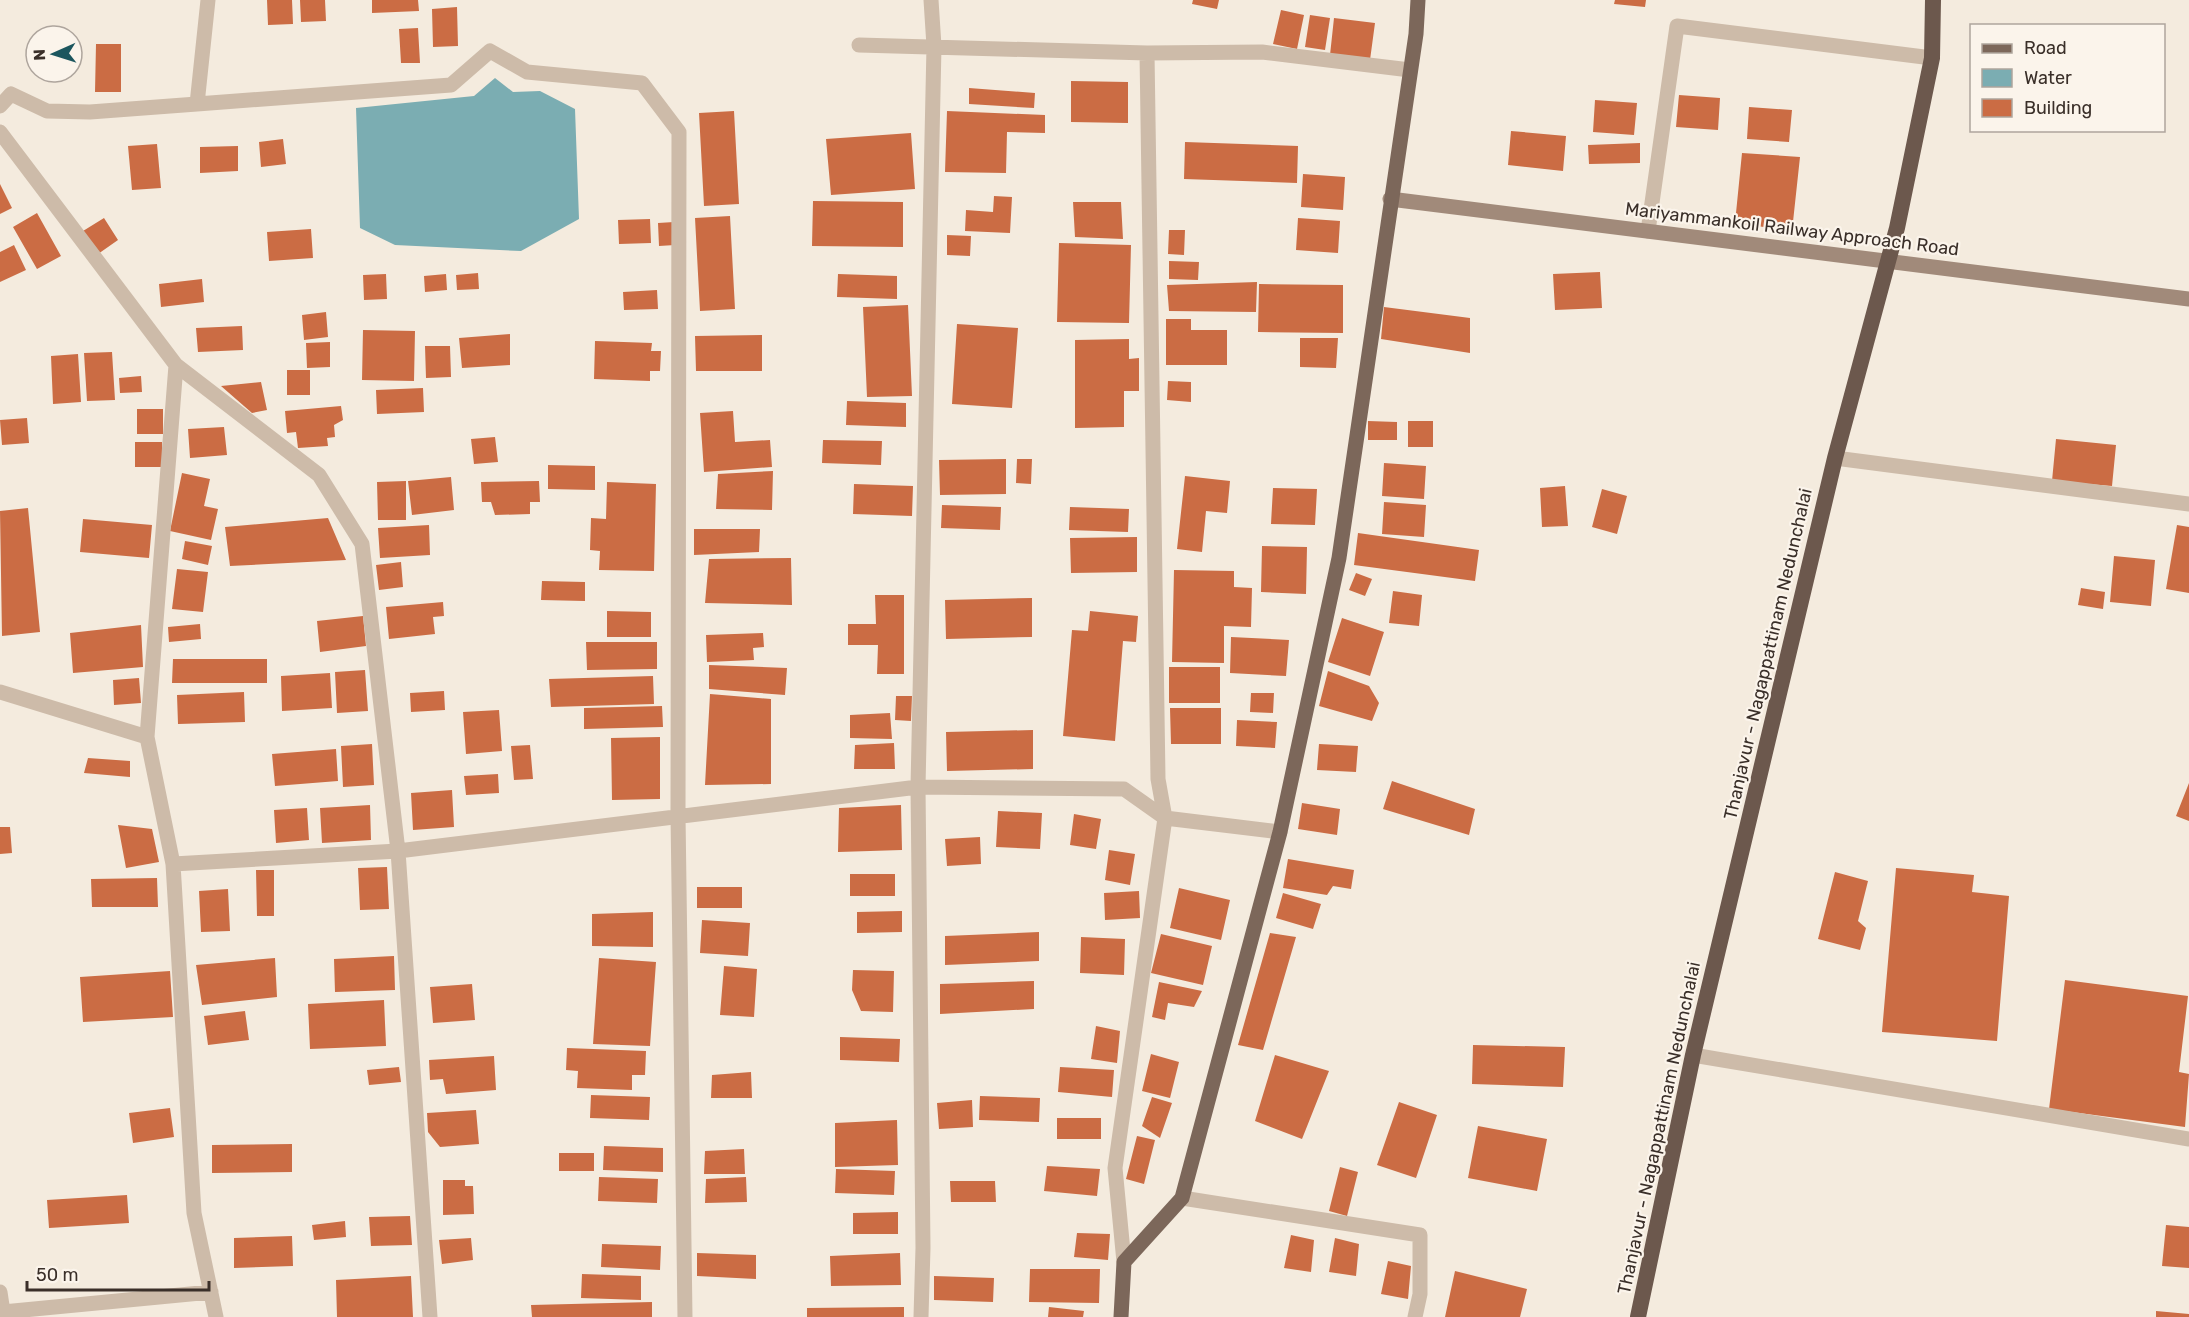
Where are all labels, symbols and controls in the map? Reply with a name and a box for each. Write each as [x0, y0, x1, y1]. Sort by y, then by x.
north arrow [24, 24, 84, 84]
legend [1970, 24, 2165, 132]
text: Road [2024, 37, 2067, 59]
text: N [30, 49, 49, 61]
text: Water [2024, 67, 2072, 89]
text: Building [2024, 97, 2092, 119]
street label: Mariyammankoil Railway Approach Road [1624, 198, 1960, 260]
street label: Thanjavur - Nagappattinam Nedunchalai [1719, 486, 1817, 822]
street label: Thanjavur - Nagappattinam Nedunchalai [1613, 960, 1705, 1296]
scale bar [27, 1254, 208, 1292]
text: 50 m [36, 1264, 79, 1286]

